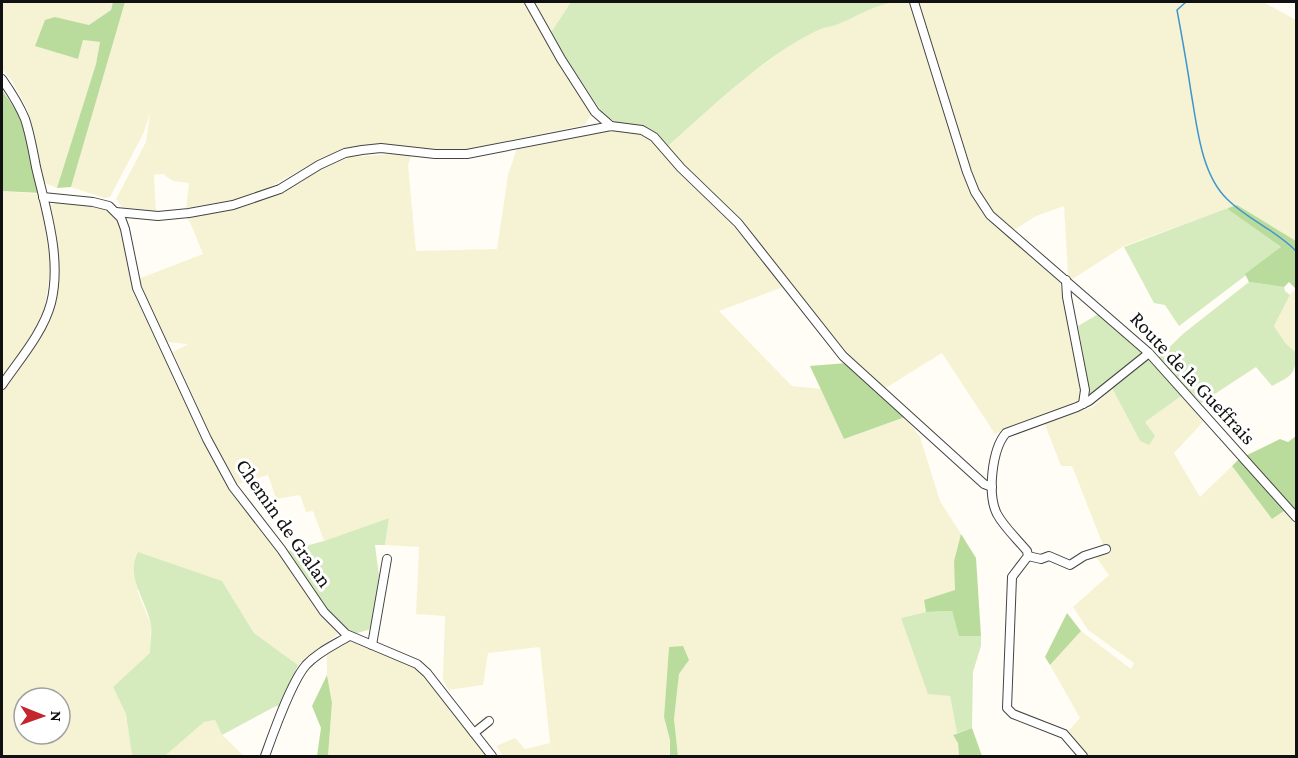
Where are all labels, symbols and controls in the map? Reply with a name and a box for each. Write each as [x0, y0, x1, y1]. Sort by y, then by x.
street label: Route de la Gueffrais [1125, 307, 1261, 449]
street label: Chemin de Gralan [231, 454, 337, 592]
north arrow [12, 686, 72, 746]
text: N [48, 711, 65, 722]

